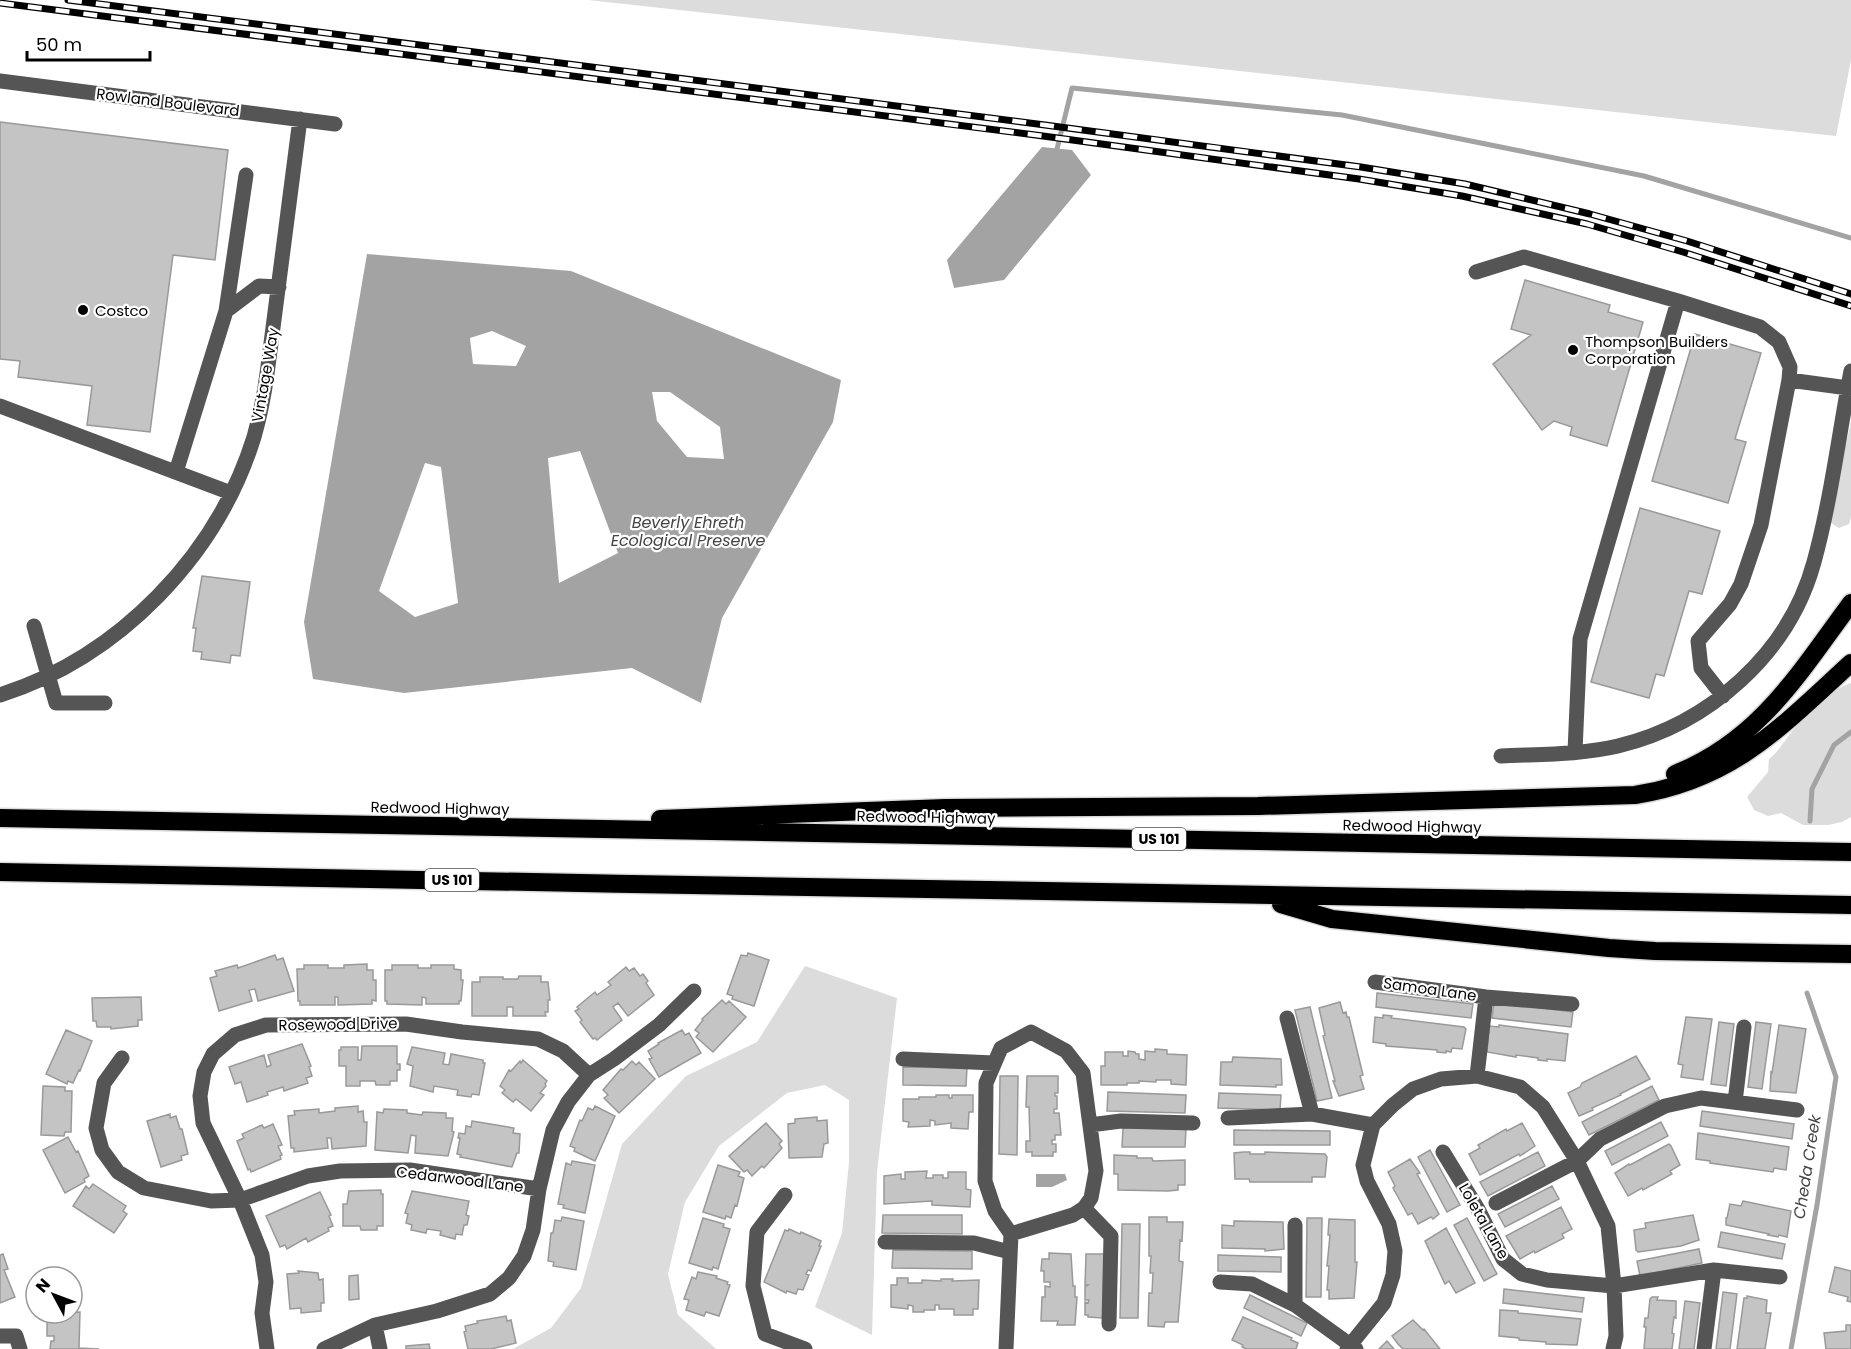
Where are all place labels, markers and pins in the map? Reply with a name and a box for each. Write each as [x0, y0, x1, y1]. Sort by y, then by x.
place label: Costco [95, 300, 148, 321]
marker: Costco [76, 303, 90, 317]
place label: Thompson Builders Corporation [1585, 331, 1728, 369]
marker: Thompson Builders Corporation [1566, 343, 1580, 357]

